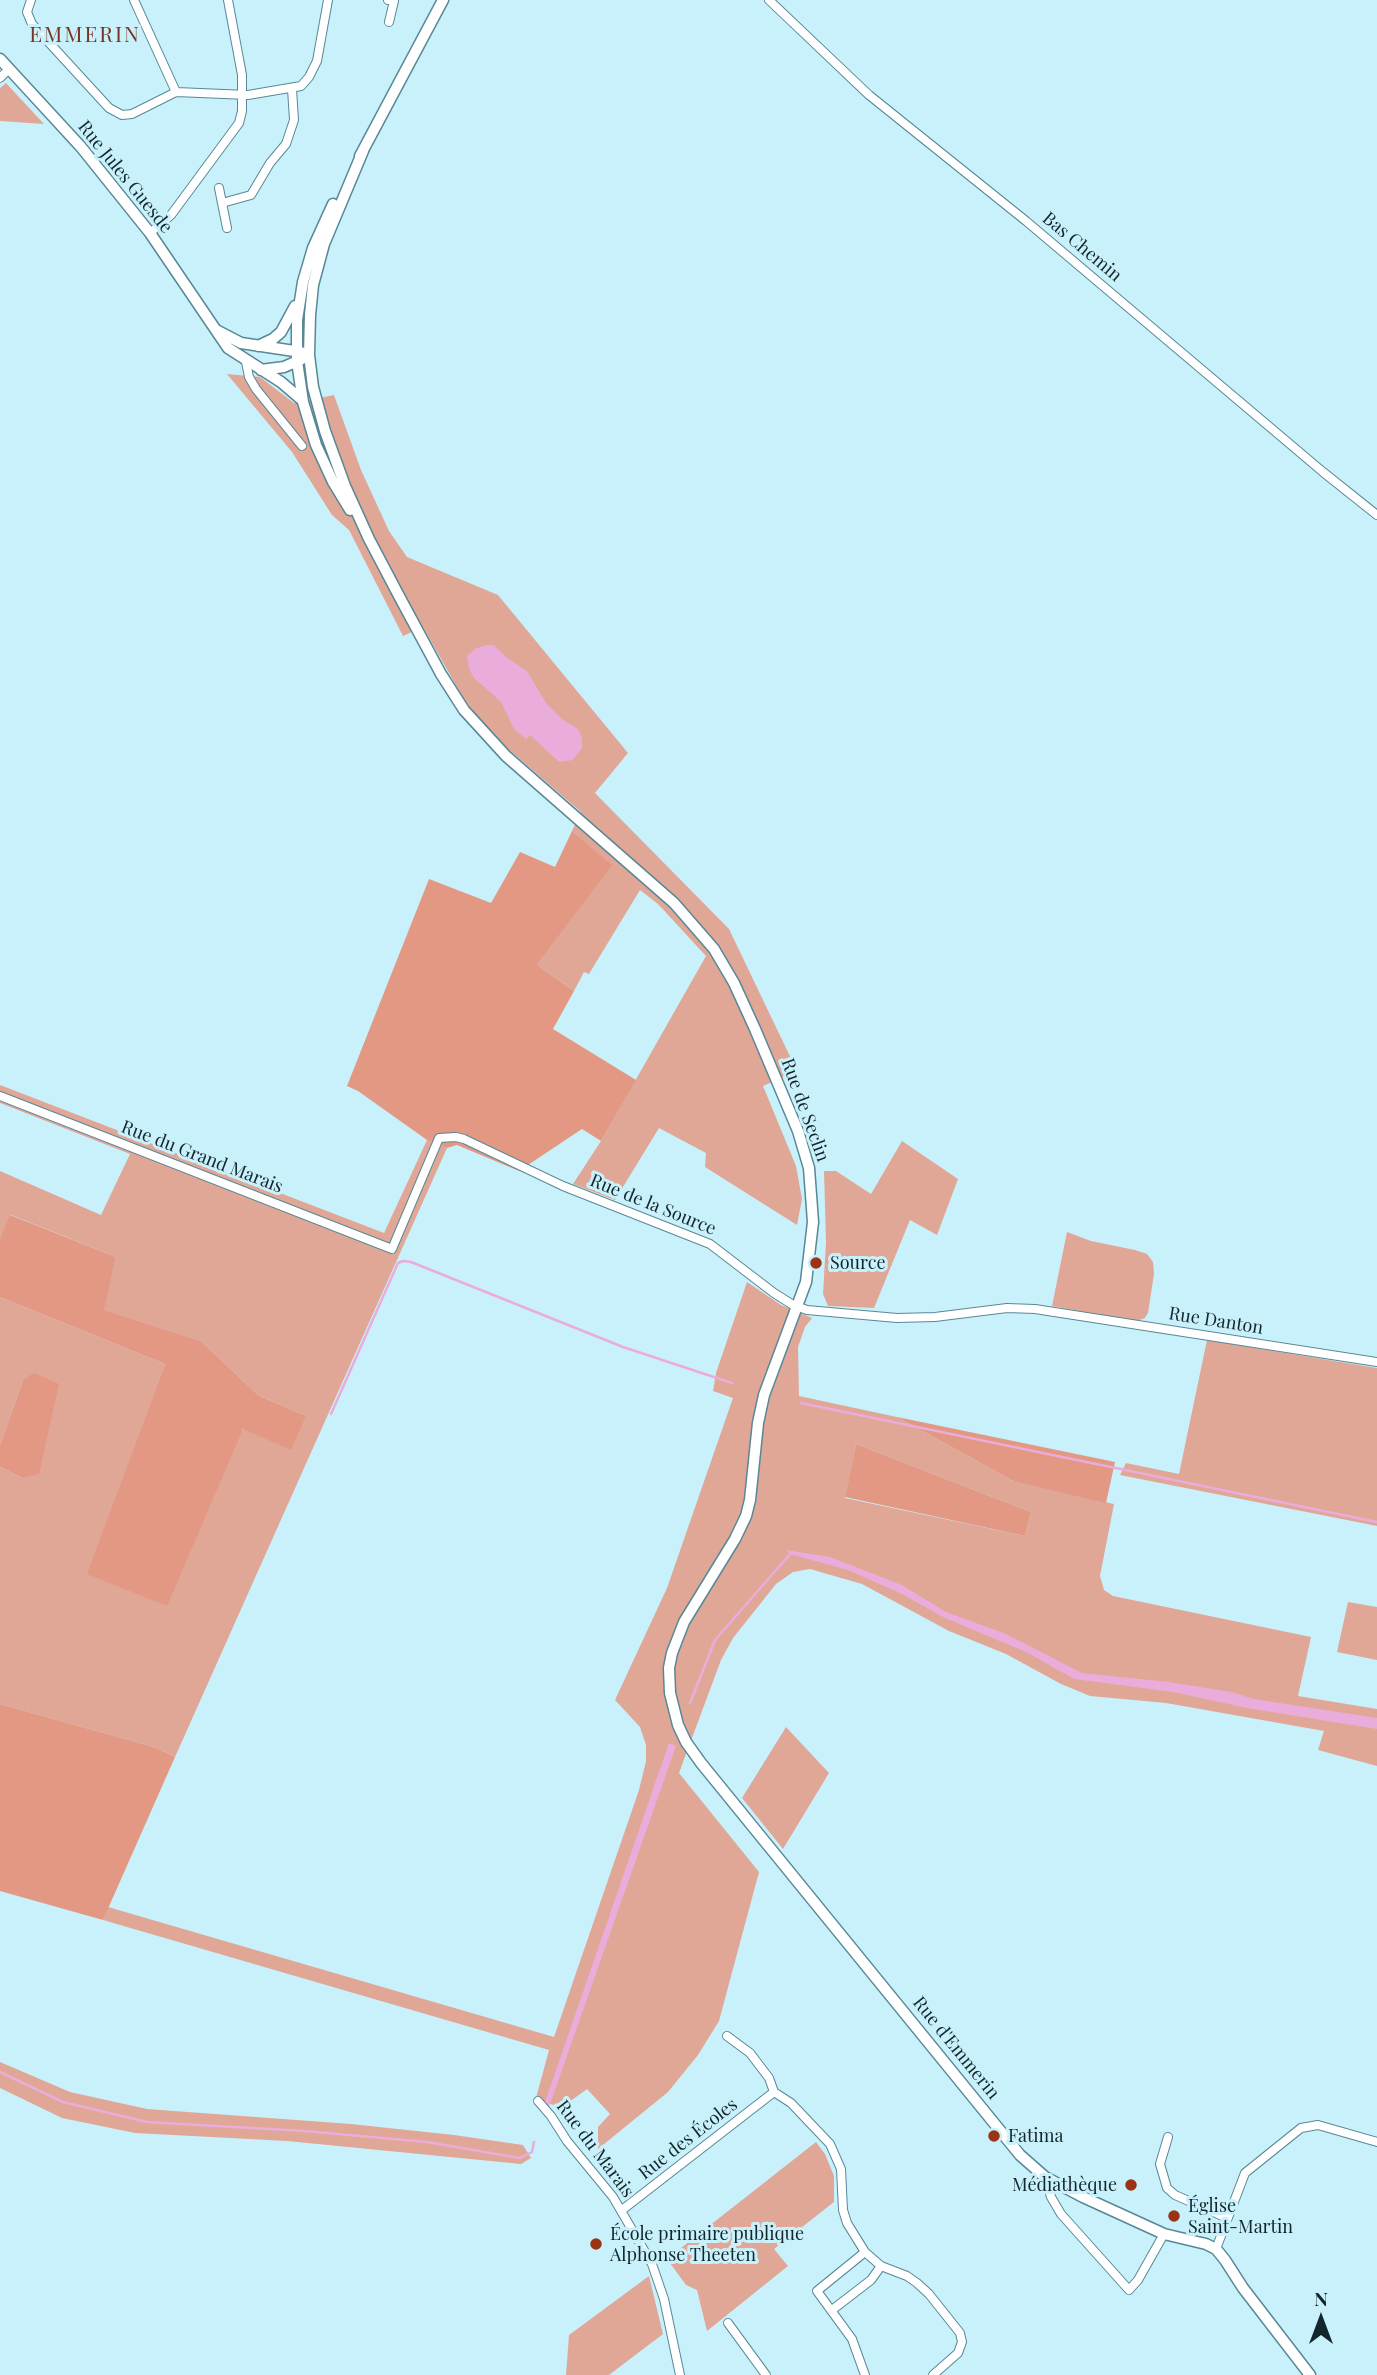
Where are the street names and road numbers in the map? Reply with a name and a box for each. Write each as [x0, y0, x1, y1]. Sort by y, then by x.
street label: Rue Jules Guesde [73, 116, 177, 238]
street label: Bas Chemin [1038, 208, 1126, 286]
street label: Rue de Seclin [776, 1055, 834, 1165]
street label: Rue du Grand Marais [118, 1116, 286, 1198]
street label: Rue de la Source [587, 1170, 719, 1240]
street label: Rue Danton [1167, 1303, 1265, 1339]
street label: Rue d'Emmerin [908, 1992, 1004, 2104]
street label: Rue des Écoles [634, 2094, 742, 2184]
street label: Rue du Marais [551, 2096, 639, 2202]

